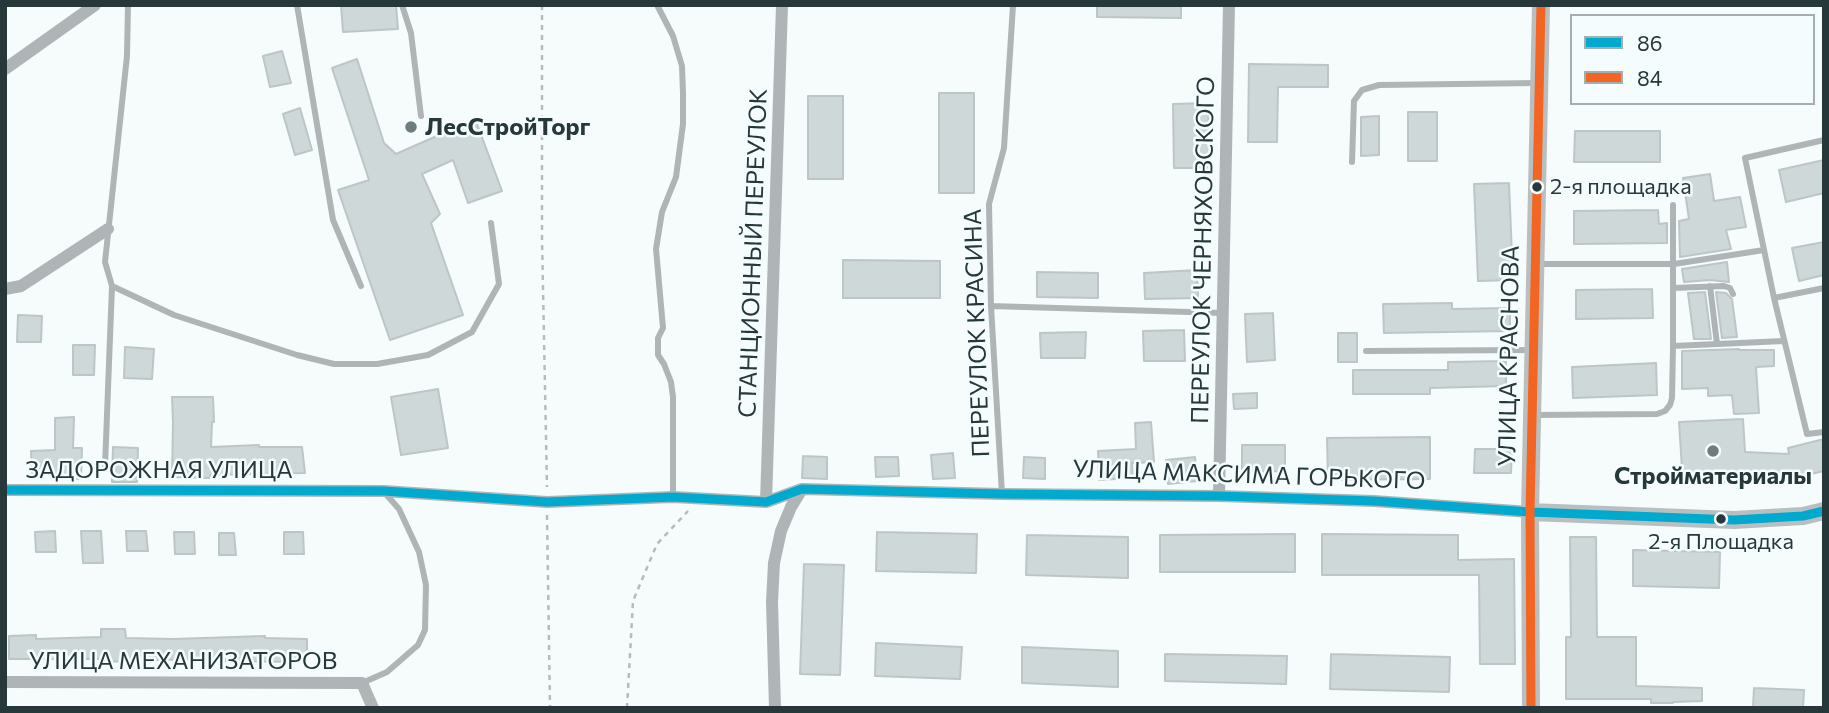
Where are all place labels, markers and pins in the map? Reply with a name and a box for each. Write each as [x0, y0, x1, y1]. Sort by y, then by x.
place label: ЛесСтройТорг [425, 113, 590, 141]
marker: ЛесСтройТорг [403, 119, 419, 135]
place label: 2-я площадка [1550, 174, 1692, 200]
marker: 2-я площадка [1530, 180, 1544, 194]
marker: Стройматериалы [1705, 443, 1721, 459]
place label: Стройматериалы [1614, 462, 1812, 490]
marker: 2-я Площадка [1714, 512, 1728, 526]
place label: 2-я Площадка [1648, 529, 1794, 555]

